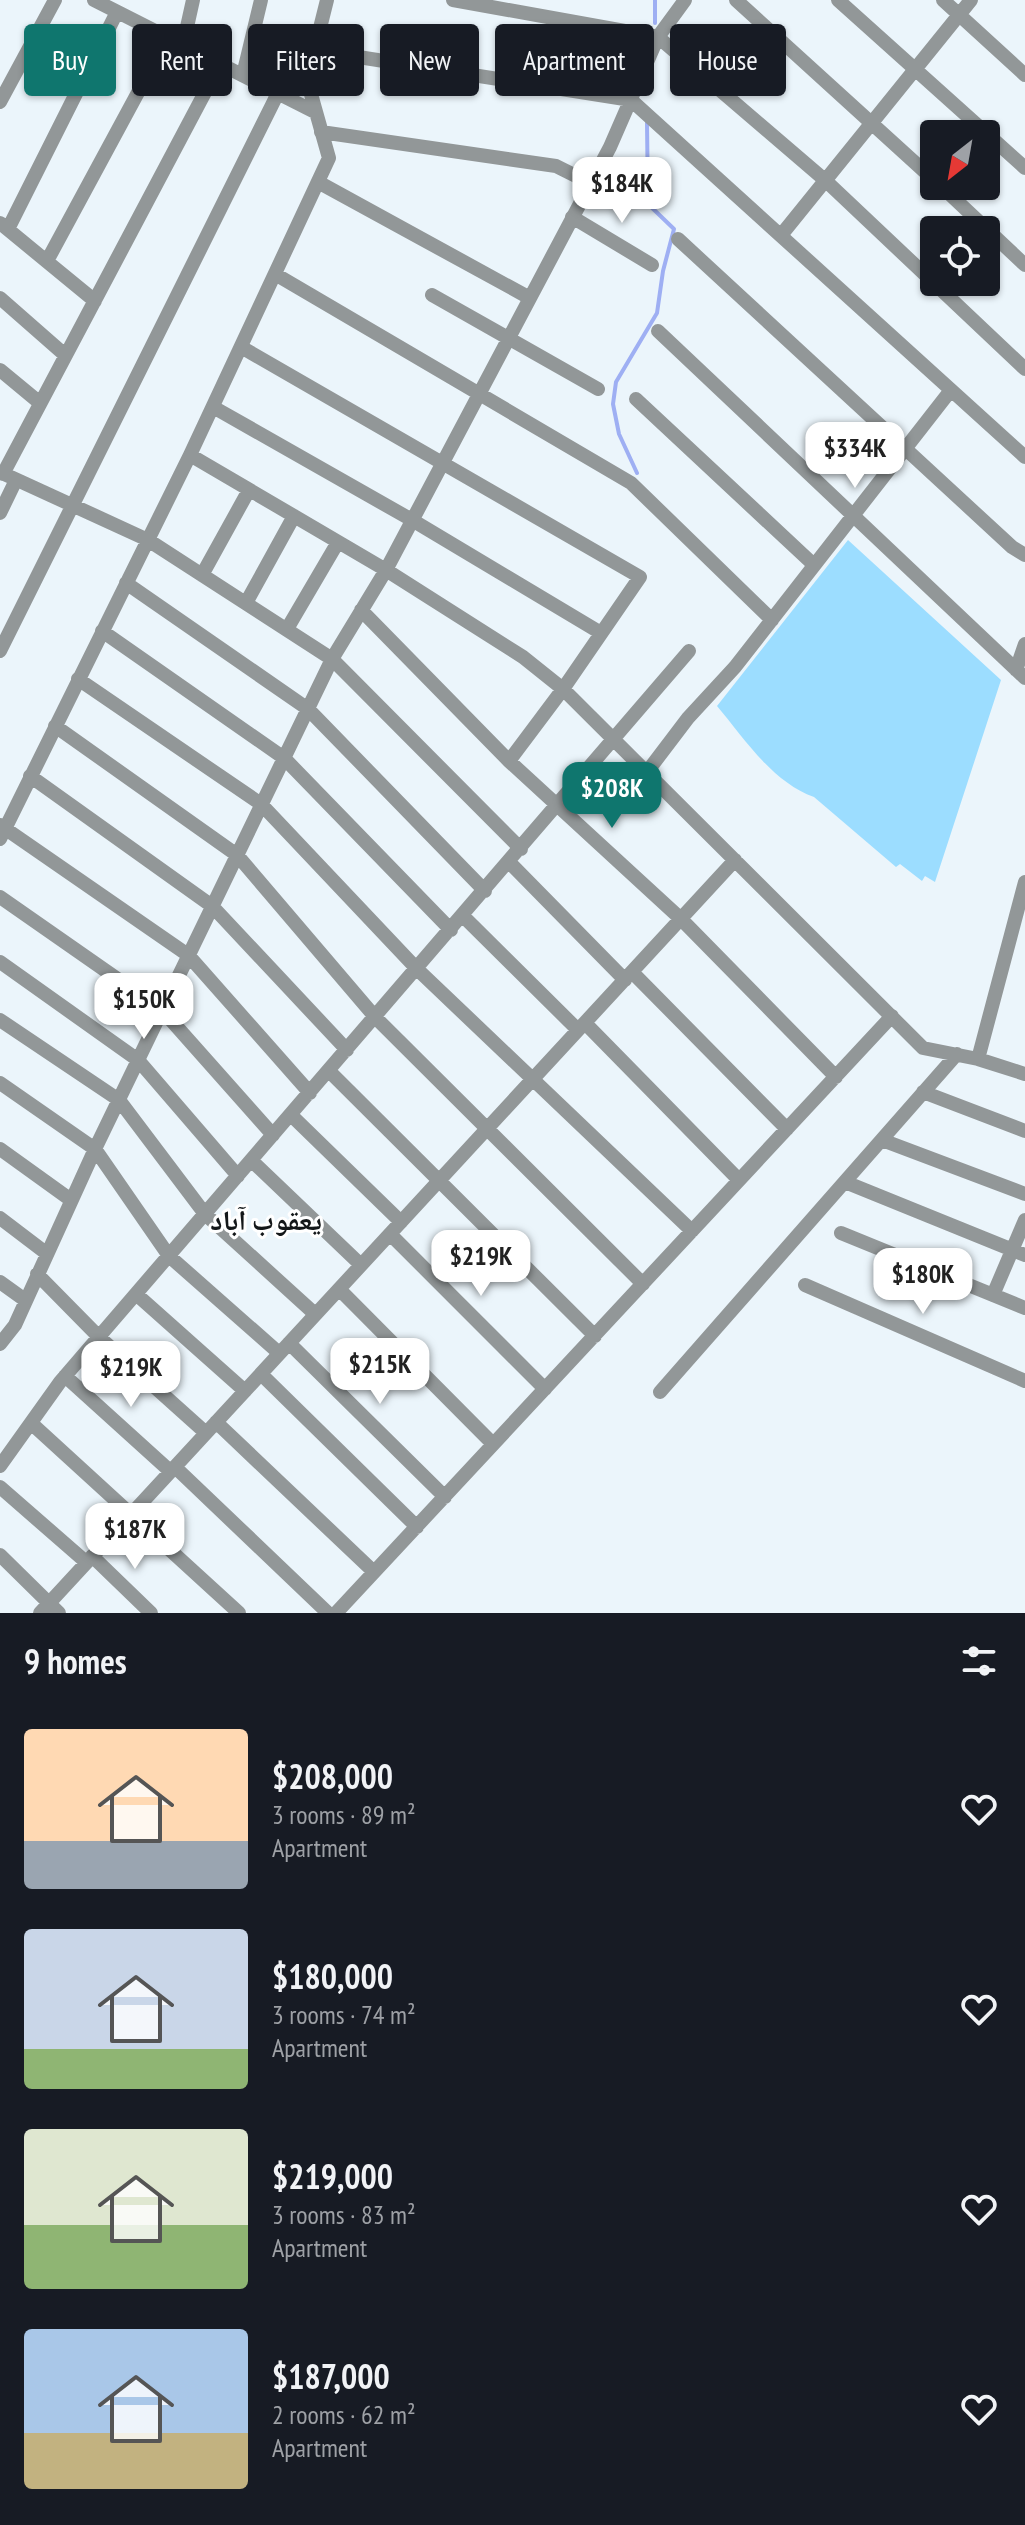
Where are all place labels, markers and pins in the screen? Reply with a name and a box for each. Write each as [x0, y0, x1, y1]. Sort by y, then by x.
pin: $184K [566, 157, 678, 225]
pin: $334K [799, 422, 911, 490]
pin: $208K [556, 762, 668, 830]
pin: $150K [88, 973, 200, 1041]
pin: $219K [425, 1230, 537, 1298]
pin: $180K [867, 1248, 979, 1316]
pin: $215K [324, 1338, 436, 1406]
pin: $219K [75, 1341, 187, 1409]
pin: $187K [79, 1503, 191, 1571]

